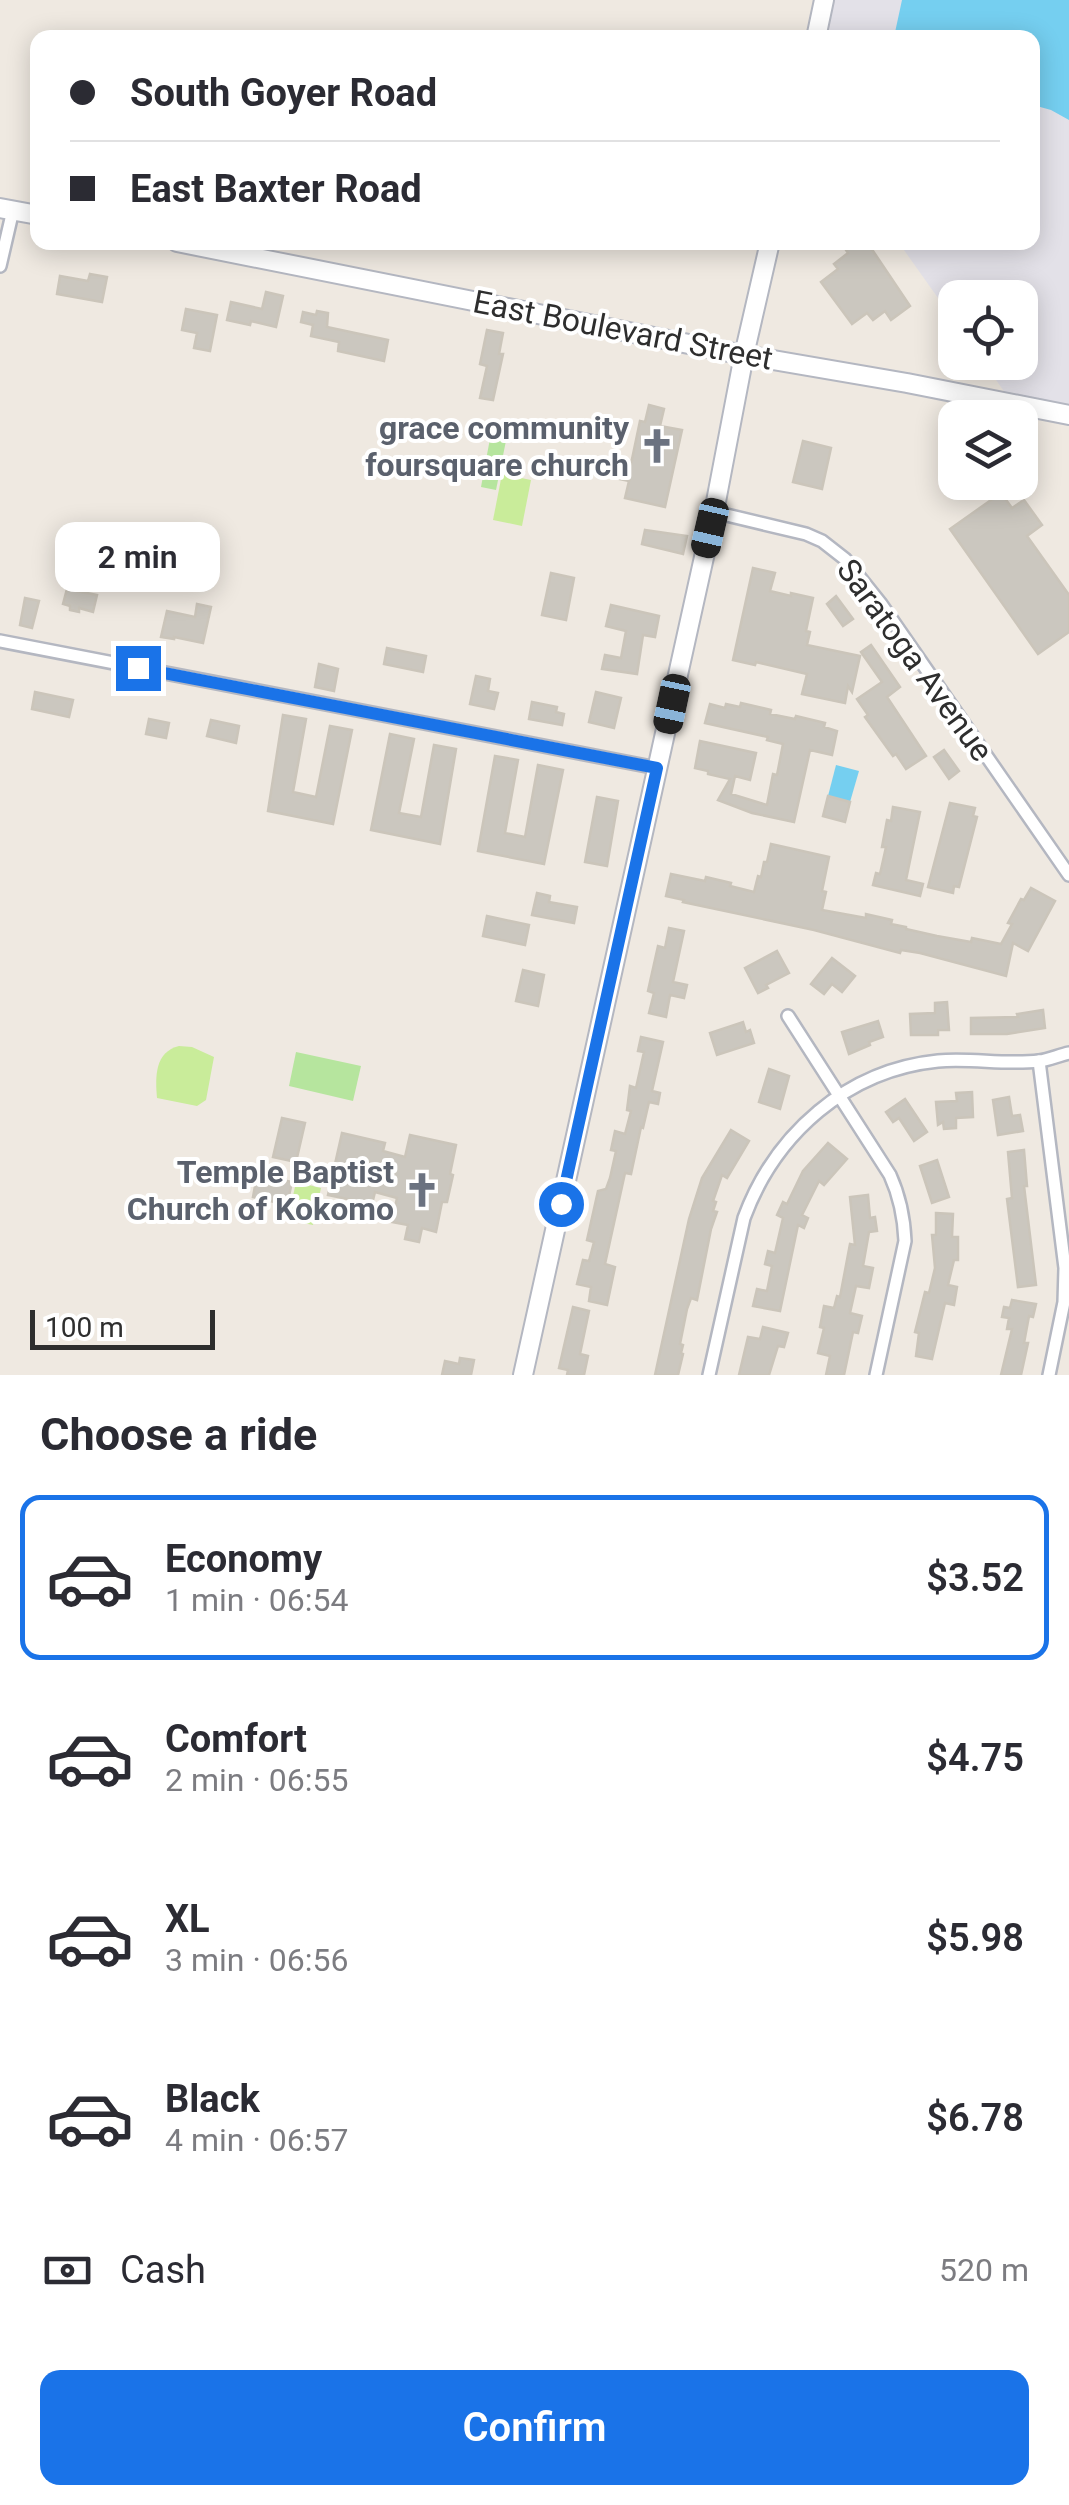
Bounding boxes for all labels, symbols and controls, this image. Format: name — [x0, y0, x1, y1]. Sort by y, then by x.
text: South Goyer Road — [130, 71, 437, 115]
text: East Baxter Road — [130, 167, 422, 211]
map controls — [938, 280, 1038, 500]
button: locate — [938, 280, 1038, 380]
street label: East Boulevard Street — [470, 282, 776, 378]
button: layers — [938, 400, 1038, 500]
place label: grace community foursquare church — [365, 409, 630, 484]
church icon: grace community foursquare church — [638, 427, 676, 465]
car — [689, 495, 731, 561]
callout: 2 min — [56, 523, 220, 593]
text: 2 min — [97, 538, 178, 576]
street label: Saratoga Avenue — [829, 552, 1001, 768]
route end — [116, 646, 161, 691]
car — [651, 672, 693, 736]
place label: Temple Baptist Church of Kokomo — [127, 1153, 394, 1228]
church icon: Temple Baptist Church of Kokomo — [403, 1171, 441, 1209]
route start — [539, 1182, 584, 1227]
scale bar — [30, 1305, 215, 1350]
text: 100 m — [45, 1311, 124, 1344]
text: Choose a ride — [40, 1408, 317, 1461]
icon: car — [45, 1533, 135, 1623]
text: Economy — [165, 1537, 322, 1581]
text: $3.52 — [926, 1556, 1024, 1600]
text: 1 min · 06:54 — [165, 1581, 348, 1619]
icon: car — [45, 1713, 135, 1803]
text: Comfort — [165, 1717, 307, 1761]
text: $4.75 — [926, 1736, 1024, 1780]
text: 2 min · 06:55 — [165, 1761, 348, 1799]
icon: car — [45, 1893, 135, 1983]
text: XL — [165, 1897, 210, 1941]
text: $5.98 — [926, 1916, 1024, 1960]
text: 3 min · 06:56 — [165, 1941, 348, 1979]
icon: car — [45, 2073, 135, 2163]
text: Black — [165, 2077, 260, 2121]
text: $6.78 — [926, 2096, 1024, 2140]
text: 4 min · 06:57 — [165, 2121, 348, 2159]
icon: cash — [40, 2243, 95, 2298]
text: Cash — [120, 2248, 206, 2292]
text: 520 m — [939, 2251, 1029, 2289]
button: Confirm — [40, 2370, 1029, 2485]

